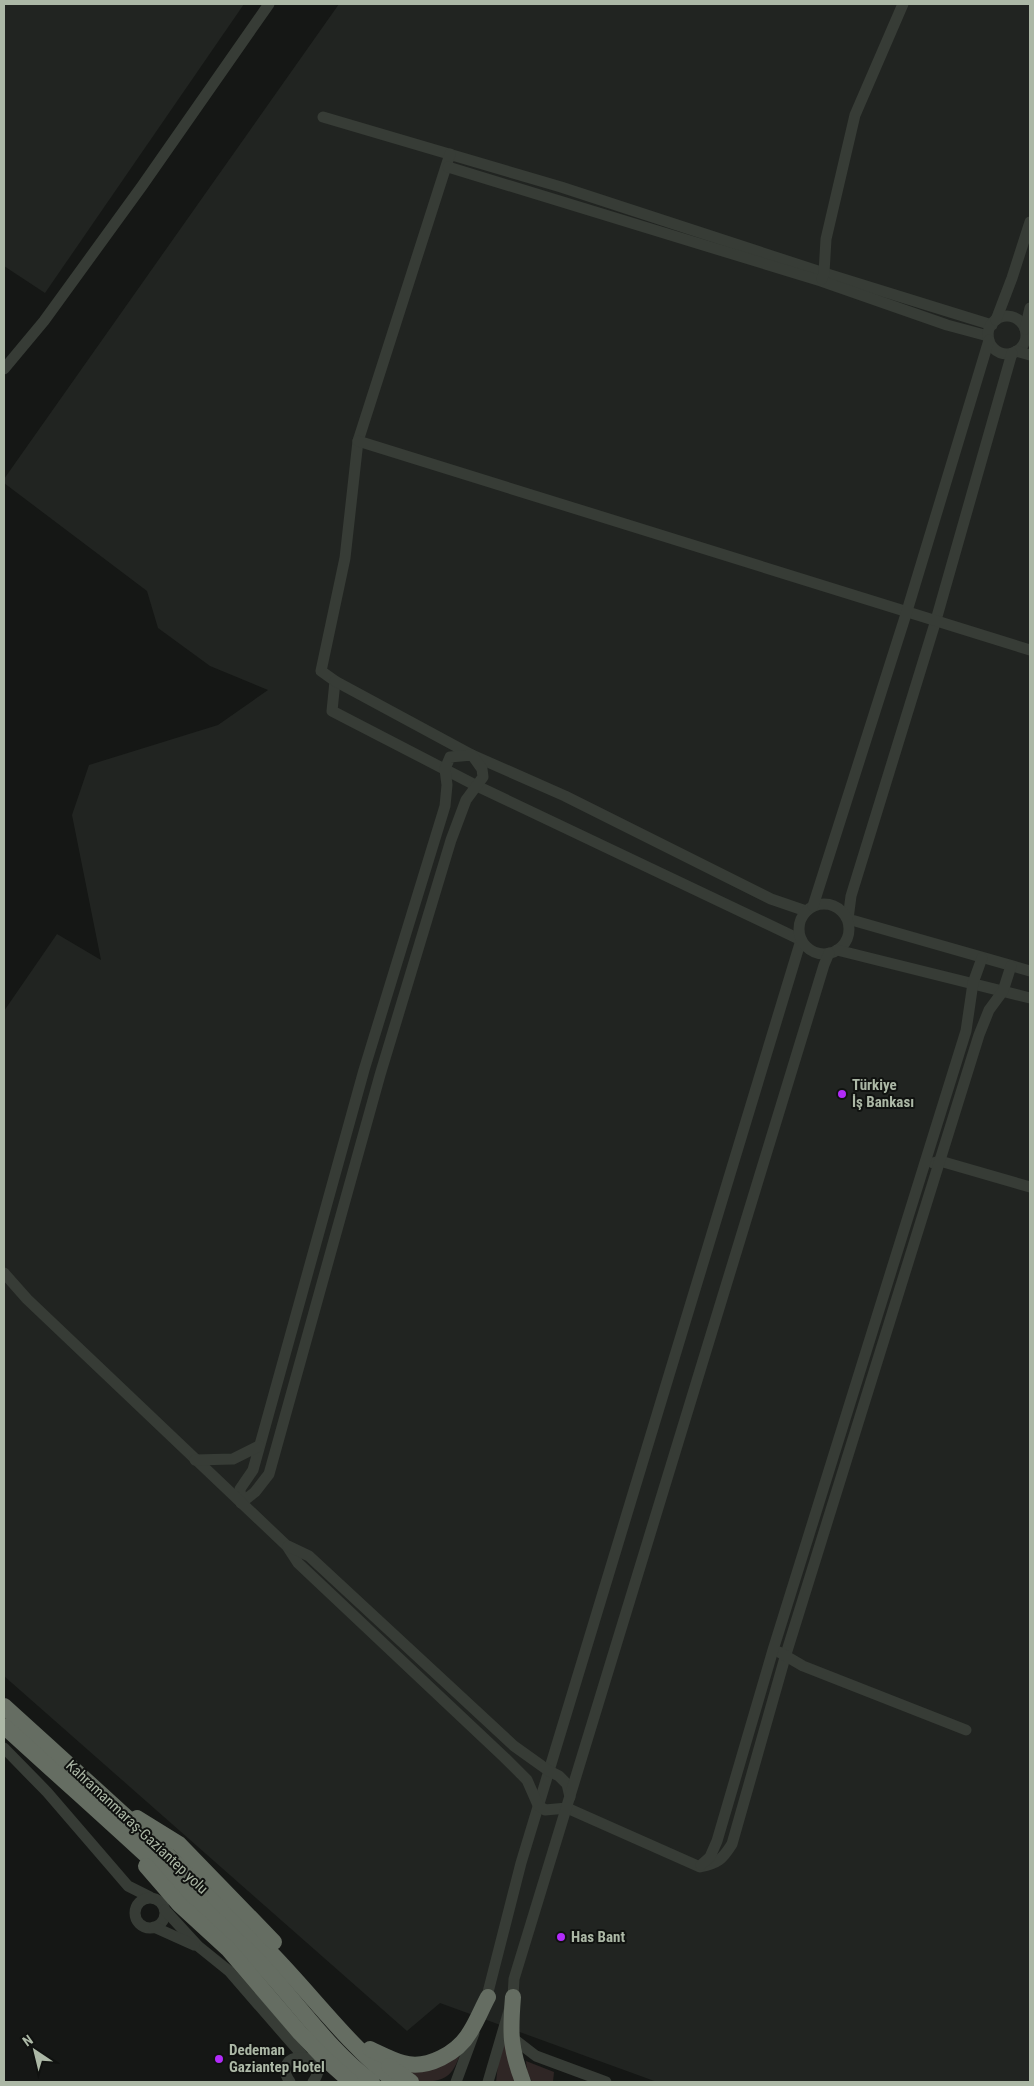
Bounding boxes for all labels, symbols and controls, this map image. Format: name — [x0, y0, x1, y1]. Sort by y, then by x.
place label: Türkiye İş Bankası — [852, 1076, 914, 1111]
marker: Türkiye İş Bankası — [836, 1088, 848, 1100]
street label: Kahramanmaraş-Gaziantep yolu — [62, 1756, 212, 1898]
place label: Has Bant — [571, 1928, 625, 1946]
marker: Has Bant — [555, 1931, 567, 1943]
north arrow — [10, 2026, 60, 2076]
text: N — [19, 2031, 36, 2049]
place label: Dedeman Gaziantep Hotel — [229, 2041, 325, 2076]
marker: Dedeman Gaziantep Hotel — [213, 2053, 225, 2065]

